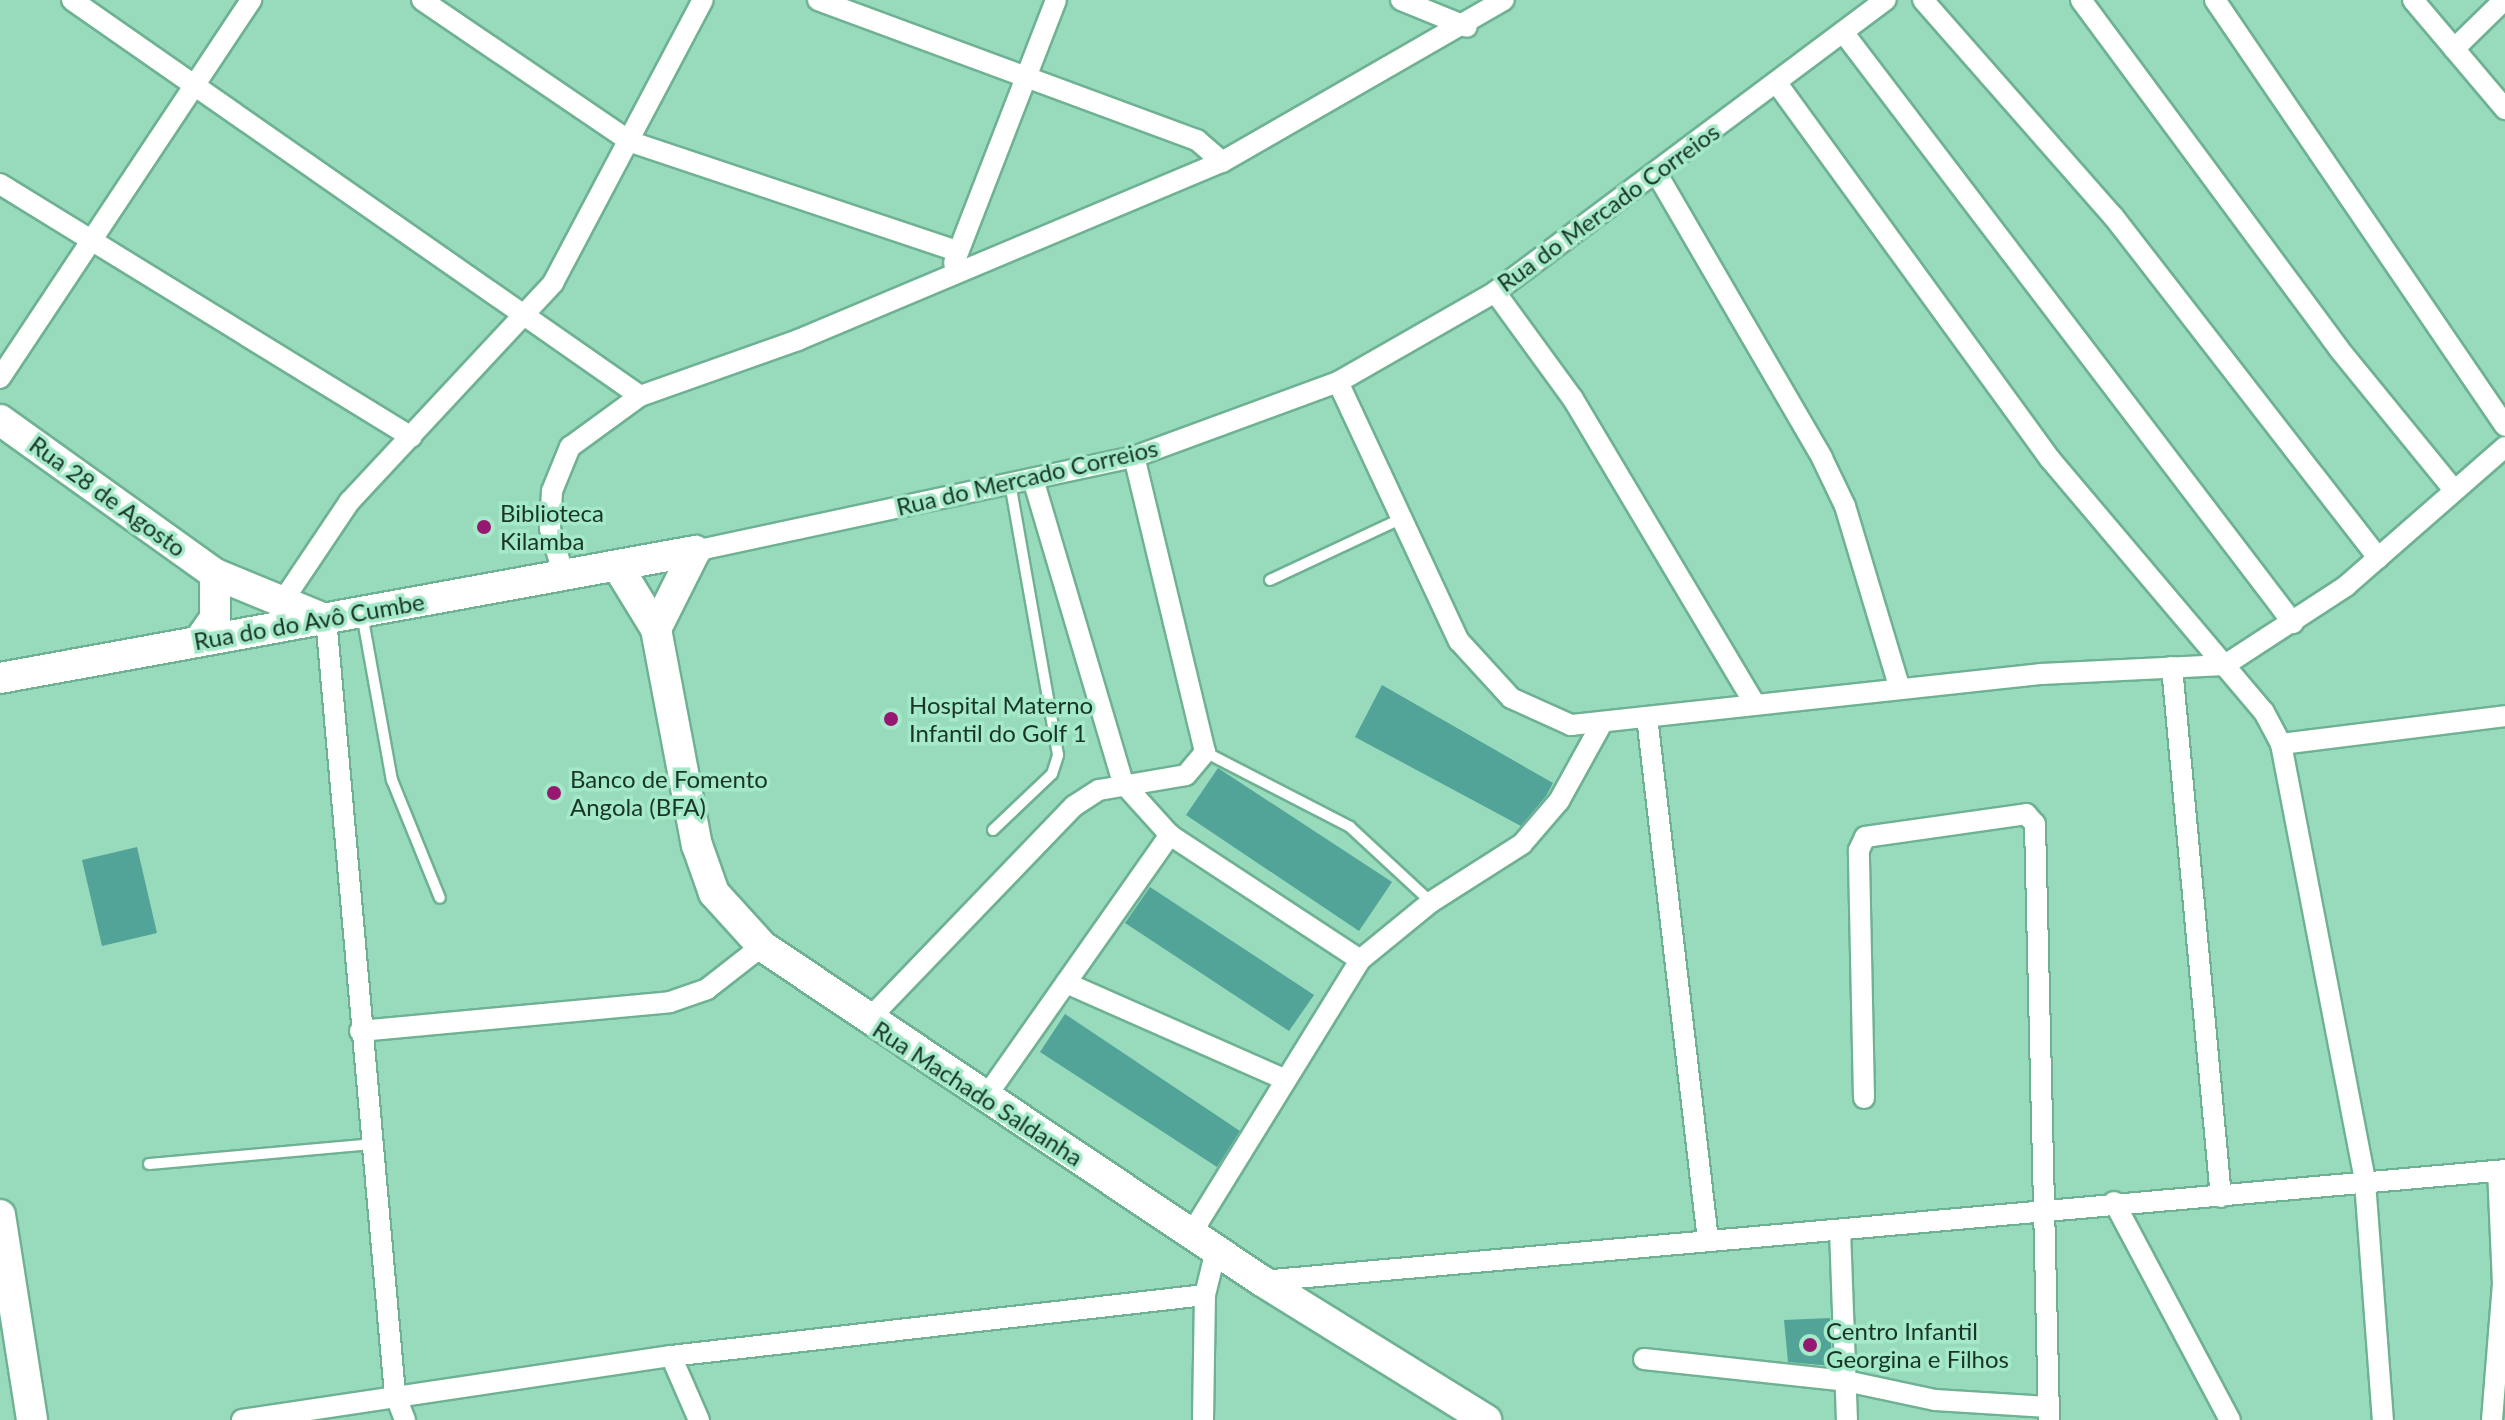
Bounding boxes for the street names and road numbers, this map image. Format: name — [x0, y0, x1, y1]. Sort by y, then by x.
street label: Rua do Mercado Correios — [1491, 117, 1725, 297]
street label: Rua 28 de Agosto — [24, 429, 192, 563]
street label: Rua do Mercado Correios — [893, 433, 1161, 521]
street label: Rua do do Avô Cumbe — [191, 586, 427, 656]
street label: Rua Machado Saldanha — [868, 1014, 1088, 1172]

